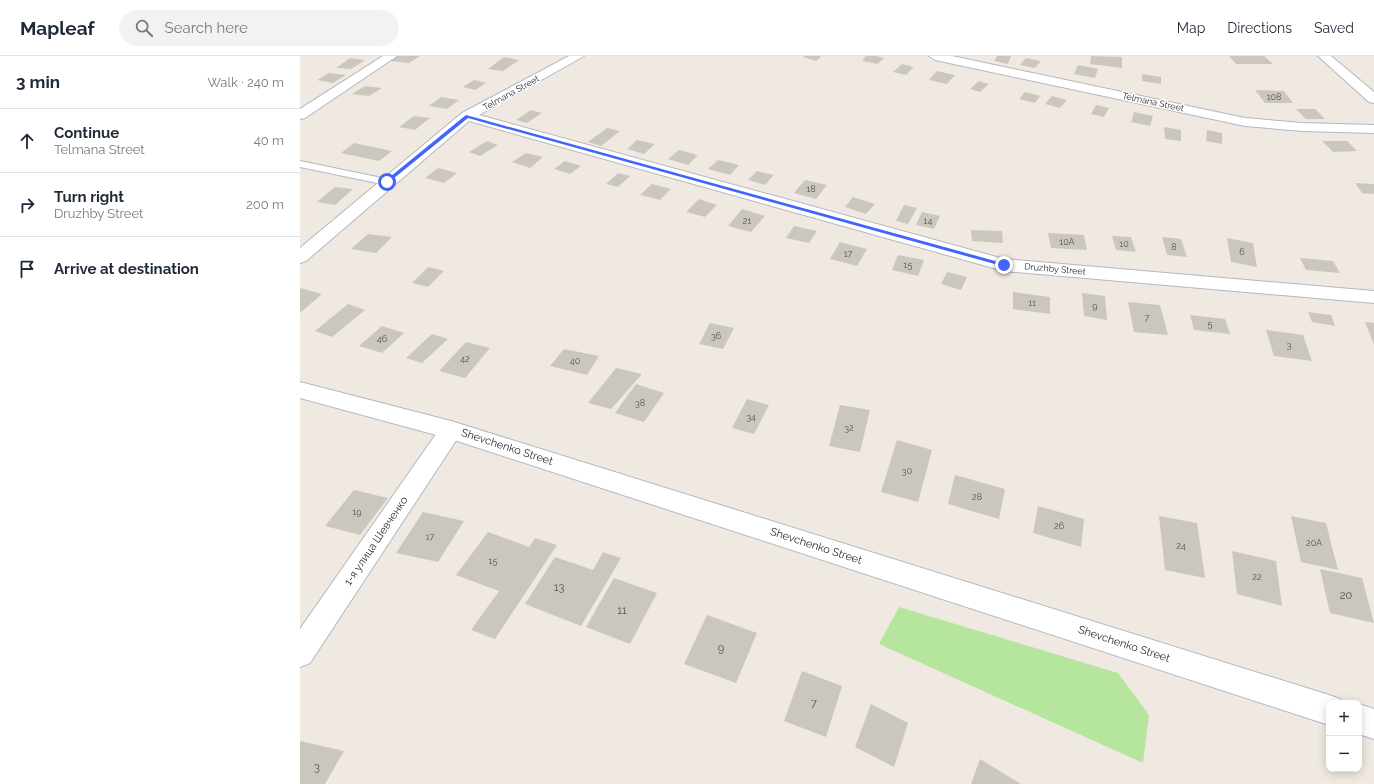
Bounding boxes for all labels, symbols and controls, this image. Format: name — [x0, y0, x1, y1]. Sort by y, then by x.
search box — [119, 10, 399, 46]
text: Mapleaf — [20, 17, 95, 39]
icon: search — [133, 17, 155, 39]
text: Search here — [165, 19, 248, 37]
text: Map — [1177, 20, 1205, 36]
text: Directions — [1227, 20, 1292, 36]
text: Saved — [1314, 20, 1354, 36]
text: 3 min — [16, 72, 60, 92]
street label: Telmana Street — [481, 73, 541, 113]
text: Walk · 240 m — [207, 75, 284, 90]
street label: Telmana Street — [1121, 91, 1185, 113]
house number: 108 — [1267, 92, 1281, 102]
text: Continue — [54, 124, 119, 142]
icon: ahead — [16, 130, 38, 152]
text: 40 m — [254, 133, 284, 148]
text: Telmana Street — [54, 142, 145, 157]
route start — [378, 173, 396, 191]
house number: 18 — [806, 184, 816, 194]
text: Turn right — [54, 188, 124, 206]
icon: right — [16, 194, 38, 216]
text: 200 m — [246, 197, 284, 212]
text: Druzhby Street — [54, 206, 143, 221]
house number: 21 — [743, 216, 751, 226]
house number: 14 — [924, 216, 932, 226]
house number: 10А — [1059, 237, 1075, 247]
house number: 10 — [1119, 239, 1129, 249]
house number: 8 — [1171, 242, 1177, 252]
house number: 6 — [1239, 247, 1245, 257]
house number: 17 — [844, 249, 852, 259]
route end — [995, 256, 1013, 274]
icon: arrive — [16, 258, 38, 280]
text: Arrive at destination — [54, 260, 199, 278]
house number: 15 — [904, 260, 912, 270]
street label: Druzhby Street — [1024, 261, 1086, 277]
house number: 11 — [1028, 298, 1036, 308]
house number: 9 — [1092, 301, 1098, 311]
house number: 7 — [1145, 313, 1150, 323]
house number: 5 — [1208, 319, 1213, 329]
house number: 36 — [711, 331, 722, 341]
house number: 46 — [377, 334, 388, 344]
house number: 3 — [1287, 340, 1292, 350]
house number: 42 — [460, 354, 470, 364]
house number: 40 — [570, 356, 581, 366]
house number: 38 — [635, 398, 645, 408]
house number: 34 — [746, 412, 756, 422]
house number: 32 — [844, 423, 854, 433]
street label: Shevchenko Street — [459, 426, 555, 468]
house number: 30 — [902, 466, 913, 476]
house number: 28 — [972, 492, 982, 502]
street label: 1-я улица Шевченко — [341, 494, 411, 588]
house number: 19 — [352, 507, 362, 517]
house number: 26 — [1054, 521, 1065, 531]
street label: Shevchenko Street — [768, 525, 864, 567]
house number: 17 — [426, 532, 434, 542]
house number: 20А — [1306, 538, 1322, 548]
house number: 24 — [1176, 541, 1186, 551]
house number: 15 — [489, 556, 497, 566]
house number: 22 — [1252, 572, 1262, 582]
house number: 13 — [554, 581, 564, 594]
house number: 20 — [1340, 589, 1352, 602]
house number: 11 — [617, 604, 627, 617]
street label: Shevchenko Street — [1076, 623, 1172, 665]
house number: 9 — [718, 642, 724, 655]
house number: 7 — [811, 697, 817, 710]
map controls — [1326, 700, 1362, 772]
button: + — [1326, 700, 1362, 736]
button: − — [1326, 736, 1362, 772]
house number: 3 — [314, 761, 320, 774]

